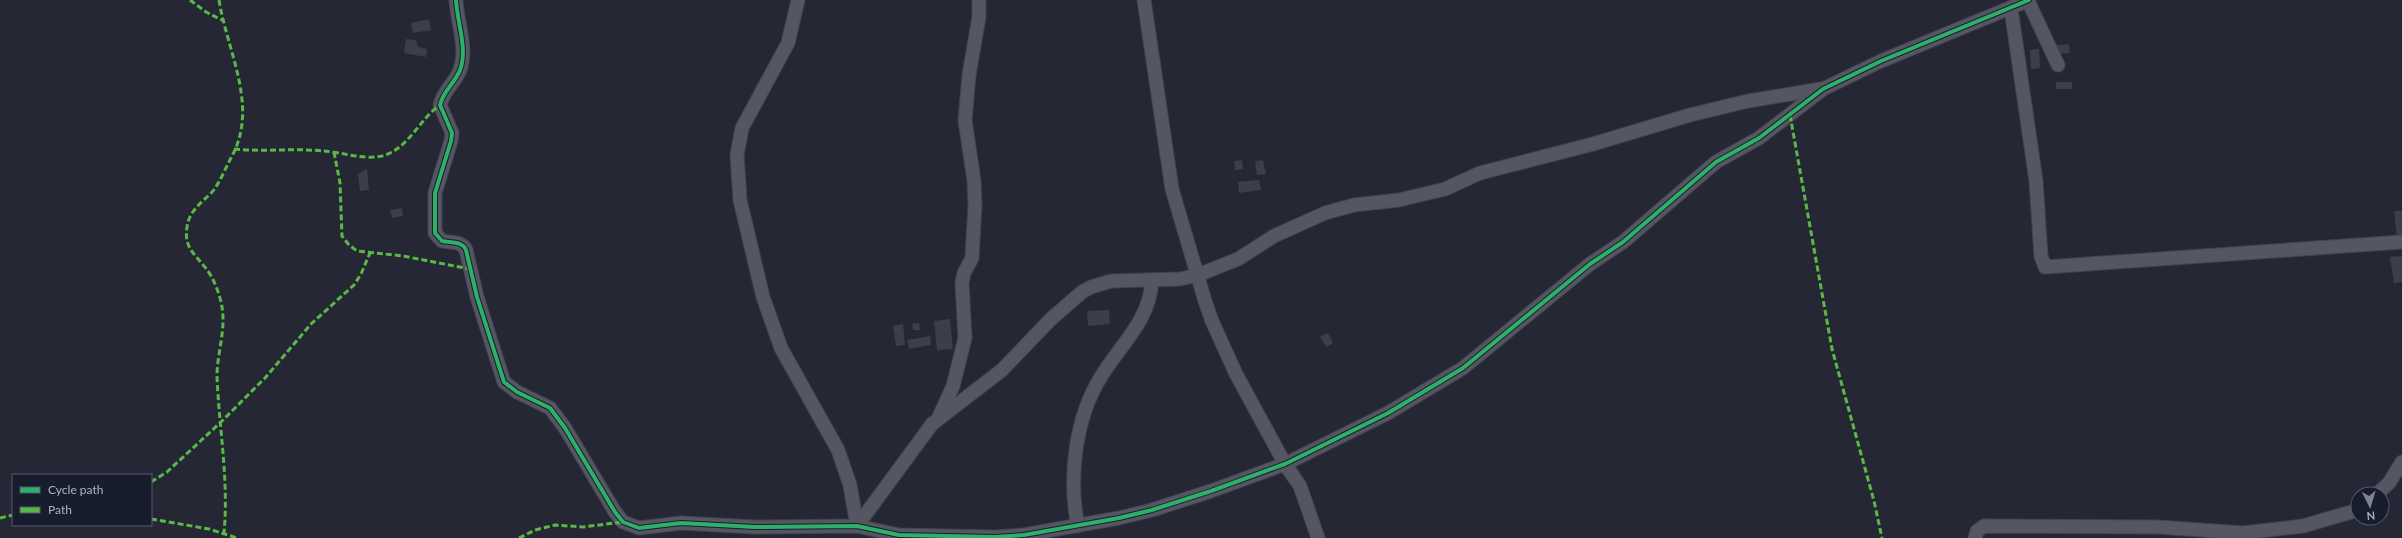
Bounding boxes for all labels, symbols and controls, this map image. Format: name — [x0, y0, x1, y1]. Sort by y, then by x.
legend — [12, 474, 152, 526]
text: Cycle path — [48, 482, 103, 497]
north arrow — [2350, 486, 2390, 526]
text: Path — [48, 502, 72, 517]
text: N — [2366, 510, 2376, 523]

